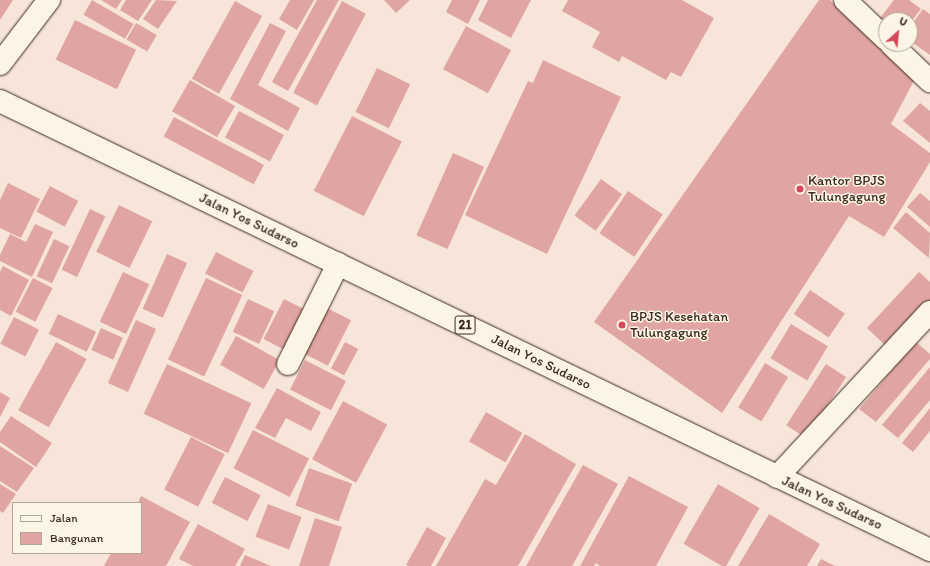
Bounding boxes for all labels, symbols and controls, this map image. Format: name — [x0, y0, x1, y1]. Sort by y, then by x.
north arrow — [878, 12, 918, 52]
text: U — [897, 14, 909, 29]
place label: Kantor BPJS Tulungagung — [808, 173, 886, 206]
marker: Kantor BPJS Tulungagung — [795, 184, 805, 194]
street label: Jalan Yos Sudarso — [197, 190, 301, 252]
place label: BPJS Kesehatan Tulungagung — [630, 309, 728, 342]
road number: 21 — [454, 314, 476, 336]
marker: BPJS Kesehatan Tulungagung — [617, 320, 627, 330]
street label: Jalan Yos Sudarso — [489, 331, 593, 393]
street label: Jalan Yos Sudarso — [780, 473, 884, 533]
legend — [12, 502, 142, 554]
text: Jalan — [50, 511, 78, 525]
text: Bangunan — [50, 531, 103, 545]

